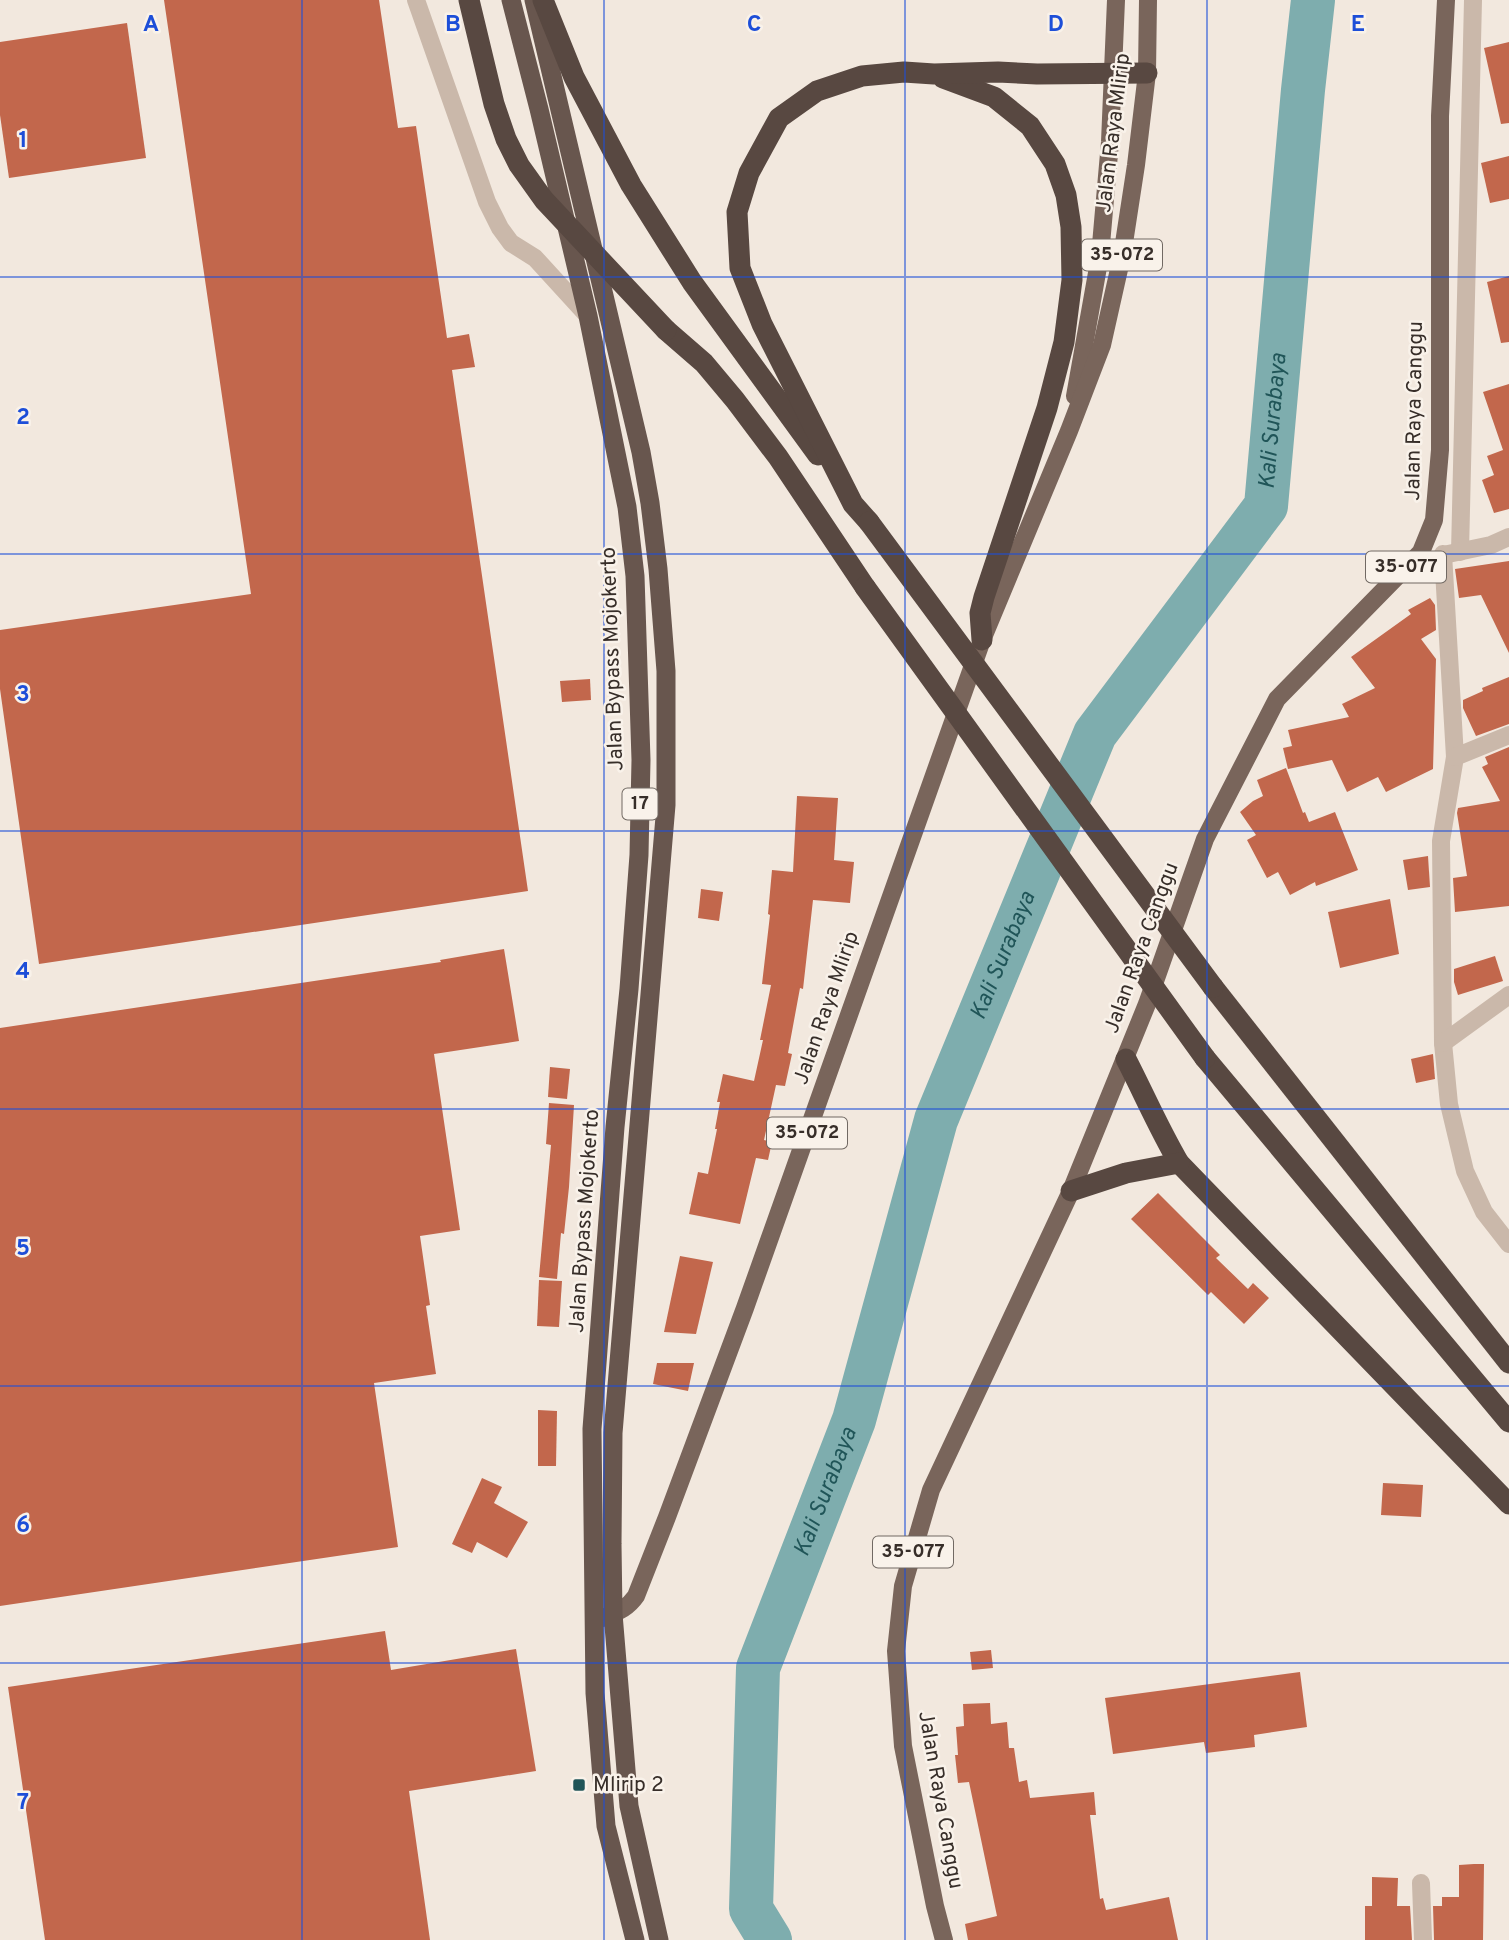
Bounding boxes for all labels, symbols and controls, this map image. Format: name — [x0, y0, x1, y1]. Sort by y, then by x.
text: A — [143, 11, 159, 40]
text: B — [445, 11, 461, 40]
text: C — [747, 11, 761, 40]
text: D — [1048, 11, 1064, 40]
text: E — [1351, 11, 1365, 40]
street label: Jalan Raya Mlirip — [1091, 52, 1137, 214]
text: 1 — [18, 127, 28, 156]
road number: 35-072 — [1082, 240, 1162, 270]
street label: Jalan Raya Canggu — [1400, 321, 1430, 501]
water label: Kali Surabaya — [1253, 352, 1294, 490]
text: 2 — [16, 404, 30, 433]
street label: Jalan Bypass Mojokerto — [596, 547, 630, 771]
road number: 35-077 — [1366, 552, 1446, 582]
text: 3 — [16, 681, 30, 710]
road number: 17 — [622, 789, 658, 820]
street label: Jalan Raya Canggu — [1099, 859, 1185, 1037]
water label: Kali Surabaya — [964, 887, 1043, 1024]
street label: Jalan Raya Mlirip — [788, 928, 866, 1088]
text: 4 — [16, 958, 30, 987]
street label: Jalan Bypass Mojokerto — [564, 1108, 606, 1334]
road number: 35-072 — [767, 1118, 847, 1148]
text: 5 — [16, 1235, 30, 1264]
water label: Kali Surabaya — [788, 1423, 864, 1561]
text: 6 — [16, 1512, 30, 1541]
road number: 35-077 — [873, 1536, 953, 1568]
street label: Jalan Raya Canggu — [911, 1709, 969, 1891]
place label: Mlirip 2 — [593, 1772, 664, 1799]
marker: Mlirip 2 — [571, 1777, 587, 1793]
text: 7 — [17, 1789, 29, 1818]

